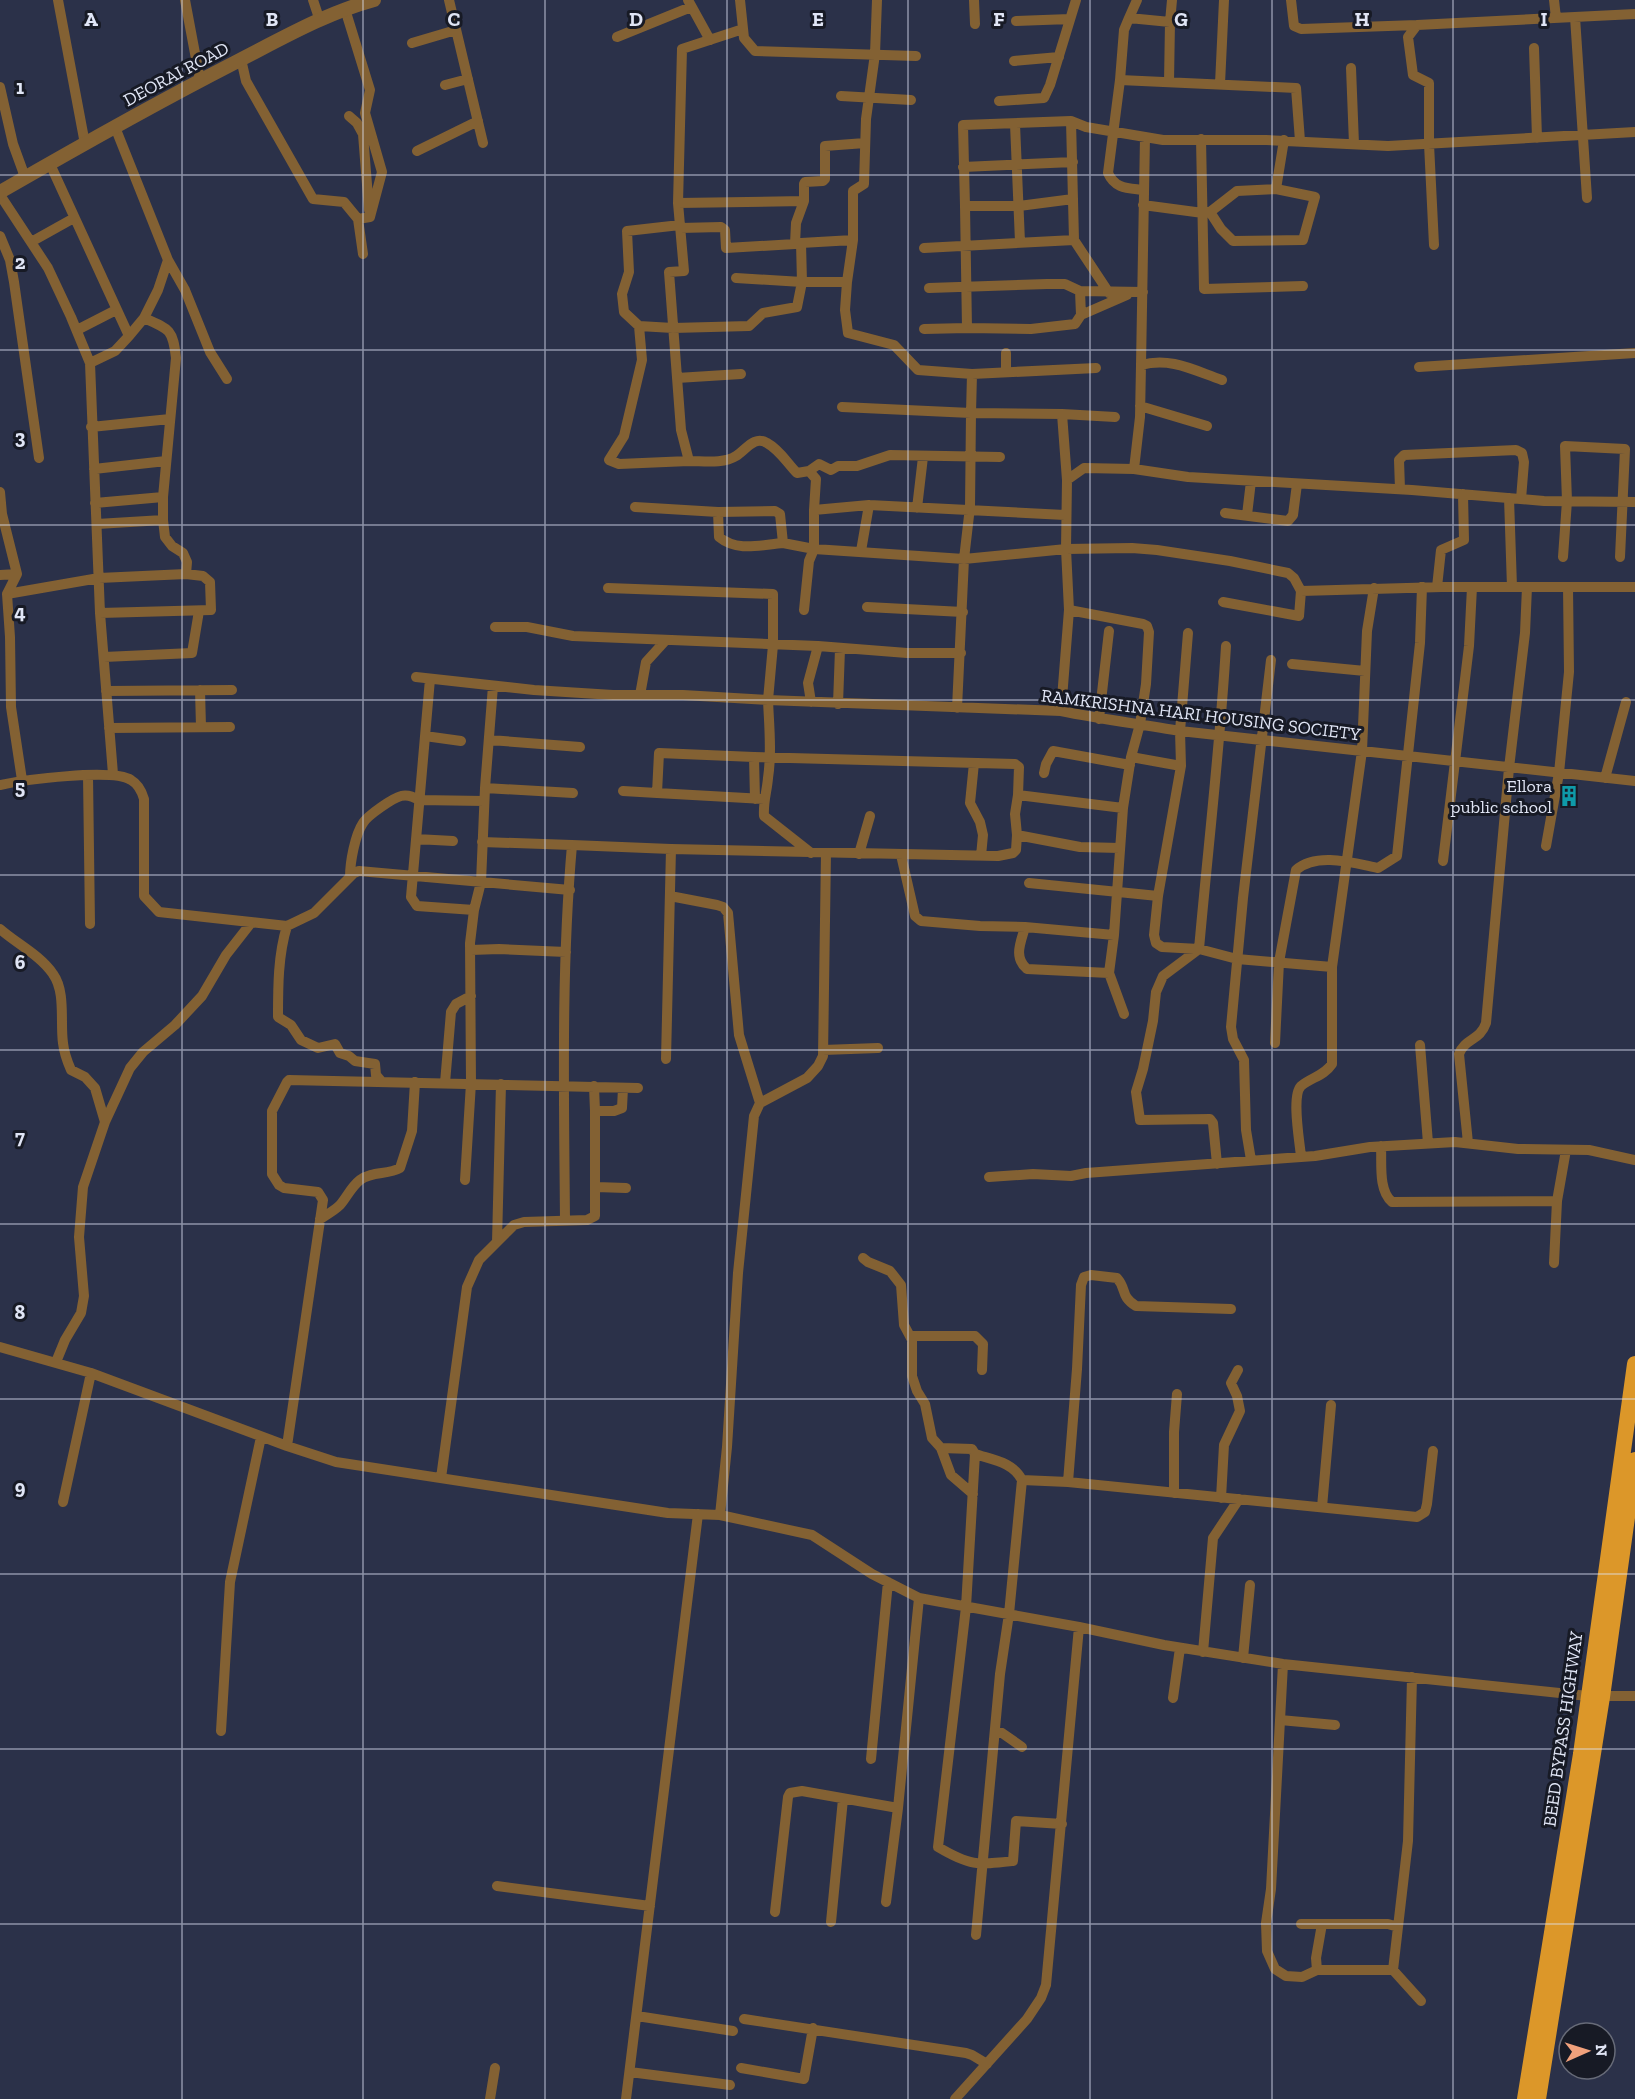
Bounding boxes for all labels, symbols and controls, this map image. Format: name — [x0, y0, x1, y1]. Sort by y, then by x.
text: A — [84, 7, 98, 31]
text: B — [266, 7, 278, 31]
text: C — [448, 7, 461, 31]
text: D — [629, 7, 643, 31]
text: E — [812, 7, 824, 31]
text: F — [993, 7, 1005, 31]
text: G — [1174, 7, 1188, 31]
text: H — [1354, 7, 1370, 31]
text: I — [1540, 7, 1548, 31]
street label: DEORAI ROAD — [119, 37, 233, 111]
text: 1 — [16, 75, 24, 99]
text: 2 — [15, 250, 26, 274]
text: 3 — [15, 425, 26, 449]
text: 4 — [14, 600, 26, 624]
street label: RAMKRISHNA HARI HOUSING SOCIETY — [1040, 684, 1362, 746]
text: 5 — [15, 775, 25, 799]
place label: Ellora public school — [1451, 775, 1552, 818]
building icon: Ellora public school — [1557, 784, 1581, 808]
text: 6 — [15, 950, 26, 974]
text: 7 — [15, 1125, 25, 1149]
text: 8 — [15, 1300, 26, 1324]
text: 9 — [15, 1475, 26, 1499]
street label: BEED BYPASS HIGHWAY — [1538, 1630, 1588, 1828]
north arrow — [1557, 2021, 1617, 2081]
text: N — [1592, 2044, 1611, 2057]

